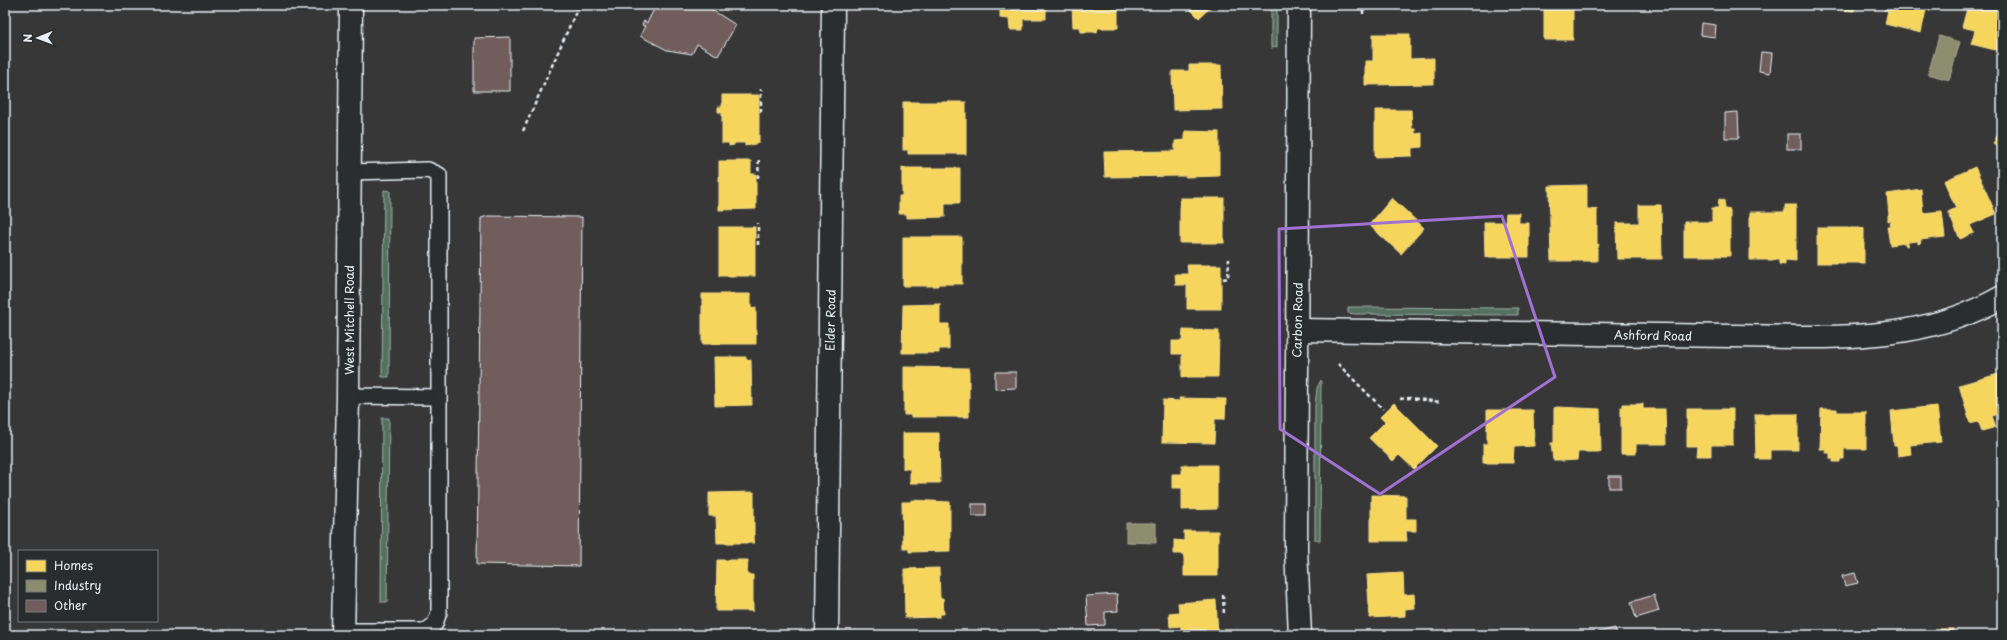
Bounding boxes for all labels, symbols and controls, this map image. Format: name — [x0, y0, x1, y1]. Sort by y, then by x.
north arrow — [18, 18, 58, 58]
text: N — [19, 33, 36, 43]
street label: West Mitchell Road — [340, 265, 358, 375]
street label: Carbon Road — [1287, 282, 1307, 358]
street label: Elder Road — [820, 289, 840, 351]
street label: Ashford Road — [1614, 325, 1692, 345]
legend — [18, 550, 158, 622]
text: Homes — [54, 556, 93, 574]
text: Industry — [54, 576, 102, 594]
text: Other — [54, 596, 87, 614]

